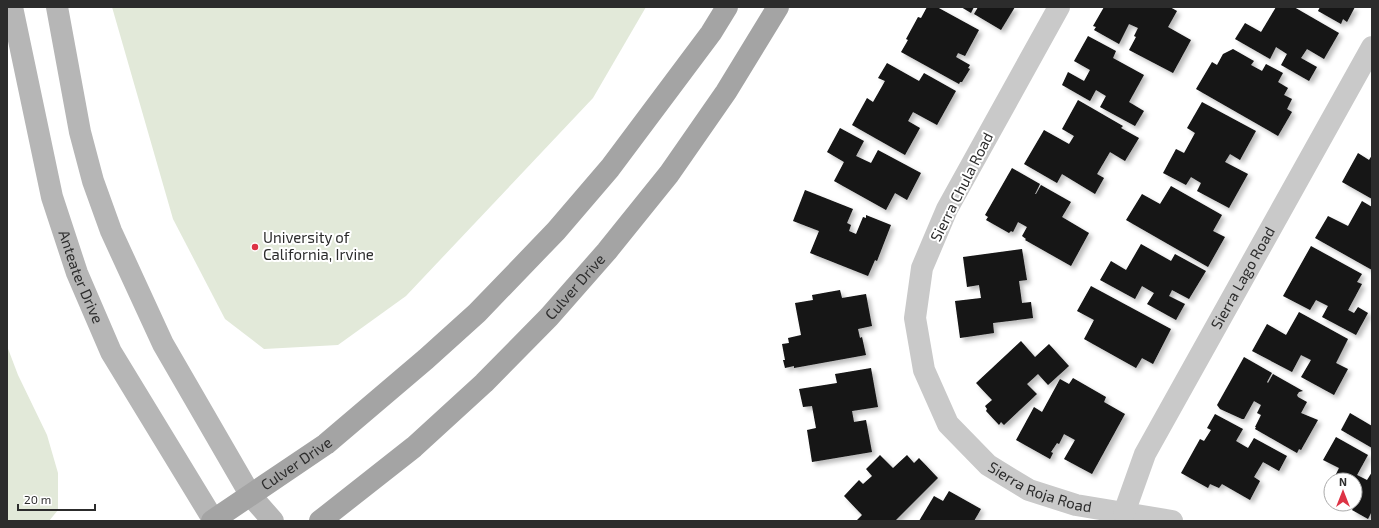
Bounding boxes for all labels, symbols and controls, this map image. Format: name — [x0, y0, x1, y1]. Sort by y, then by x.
street label: Sierra Chula Road — [926, 129, 996, 244]
street label: Sierra Lago Road — [1206, 223, 1278, 332]
street label: Anteater Drive — [56, 228, 108, 326]
place label: University of California, Irvine — [263, 228, 374, 263]
marker: University of California, Irvine — [250, 242, 260, 252]
street label: Culver Drive — [541, 250, 608, 323]
street label: Culver Drive — [257, 433, 335, 493]
street label: Sierra Roja Road — [985, 457, 1093, 515]
north arrow — [1323, 472, 1363, 512]
text: N — [1339, 475, 1347, 488]
scale bar — [18, 486, 95, 512]
text: 20 m — [24, 492, 51, 506]

